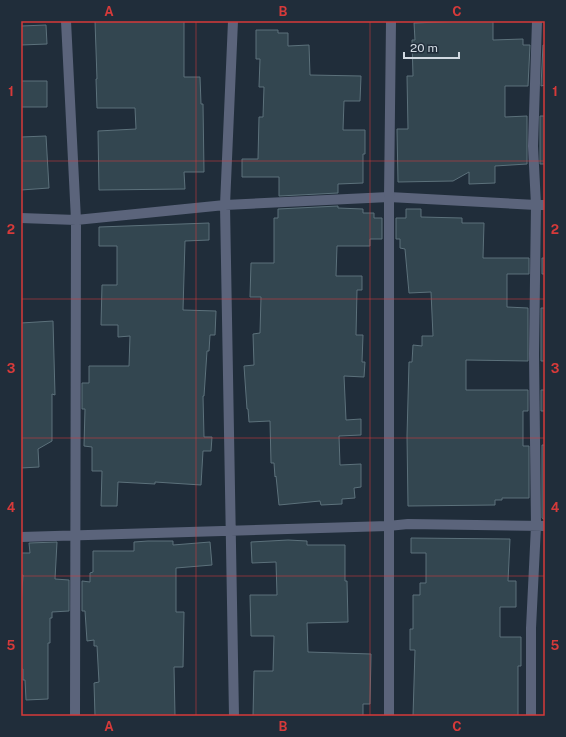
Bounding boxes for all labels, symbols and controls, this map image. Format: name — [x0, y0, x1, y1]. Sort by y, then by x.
text: A — [104, 4, 114, 19]
text: B — [279, 4, 288, 19]
text: C — [452, 4, 462, 19]
scale bar — [404, 34, 459, 60]
text: 20 m — [410, 41, 438, 55]
text: 1 — [8, 84, 14, 99]
text: 1 — [552, 84, 558, 99]
text: 2 — [7, 222, 15, 237]
text: 2 — [551, 222, 559, 237]
text: 3 — [7, 361, 16, 376]
text: 3 — [551, 361, 560, 376]
text: 4 — [7, 500, 16, 515]
text: 4 — [551, 500, 560, 515]
text: 5 — [7, 638, 16, 653]
text: 5 — [551, 638, 560, 653]
text: A — [104, 719, 114, 734]
text: B — [279, 719, 288, 734]
text: C — [452, 719, 462, 734]

